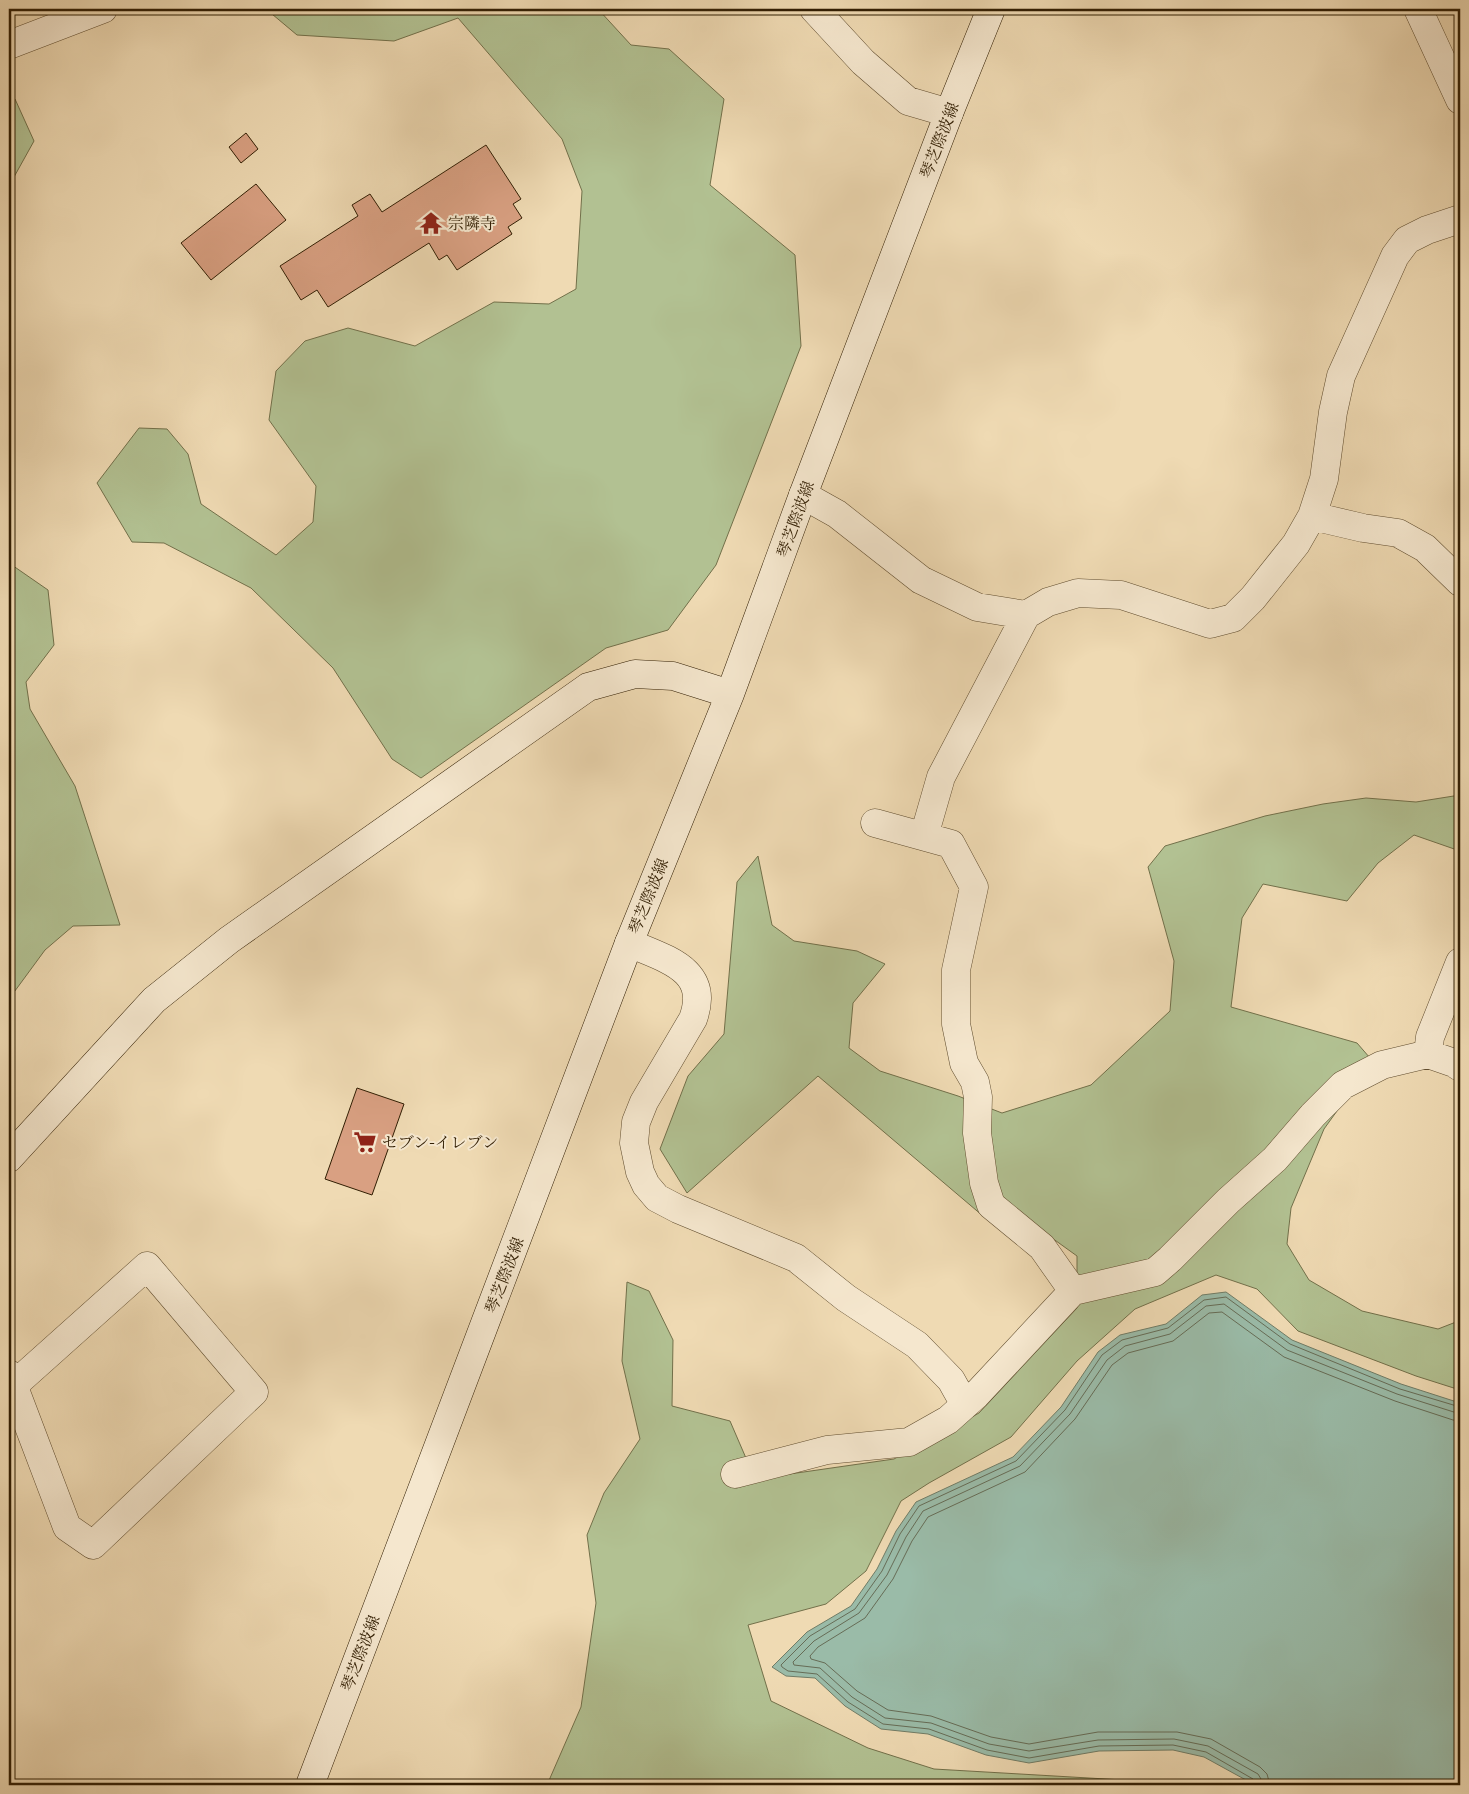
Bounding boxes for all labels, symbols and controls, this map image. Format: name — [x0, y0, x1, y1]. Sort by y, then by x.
street label: 琴芝際波線 — [913, 98, 965, 182]
temple icon: 宗隣寺 — [418, 210, 444, 236]
place label: 宗隣寺 — [448, 211, 496, 235]
street label: 琴芝際波線 — [770, 477, 820, 561]
street label: 琴芝際波線 — [622, 854, 674, 938]
supermarket icon: セブン-イレブン — [352, 1129, 378, 1155]
place label: セブン-イレブン — [382, 1130, 498, 1154]
street label: 琴芝際波線 — [478, 1233, 530, 1317]
street label: 琴芝際波線 — [334, 1611, 386, 1695]

